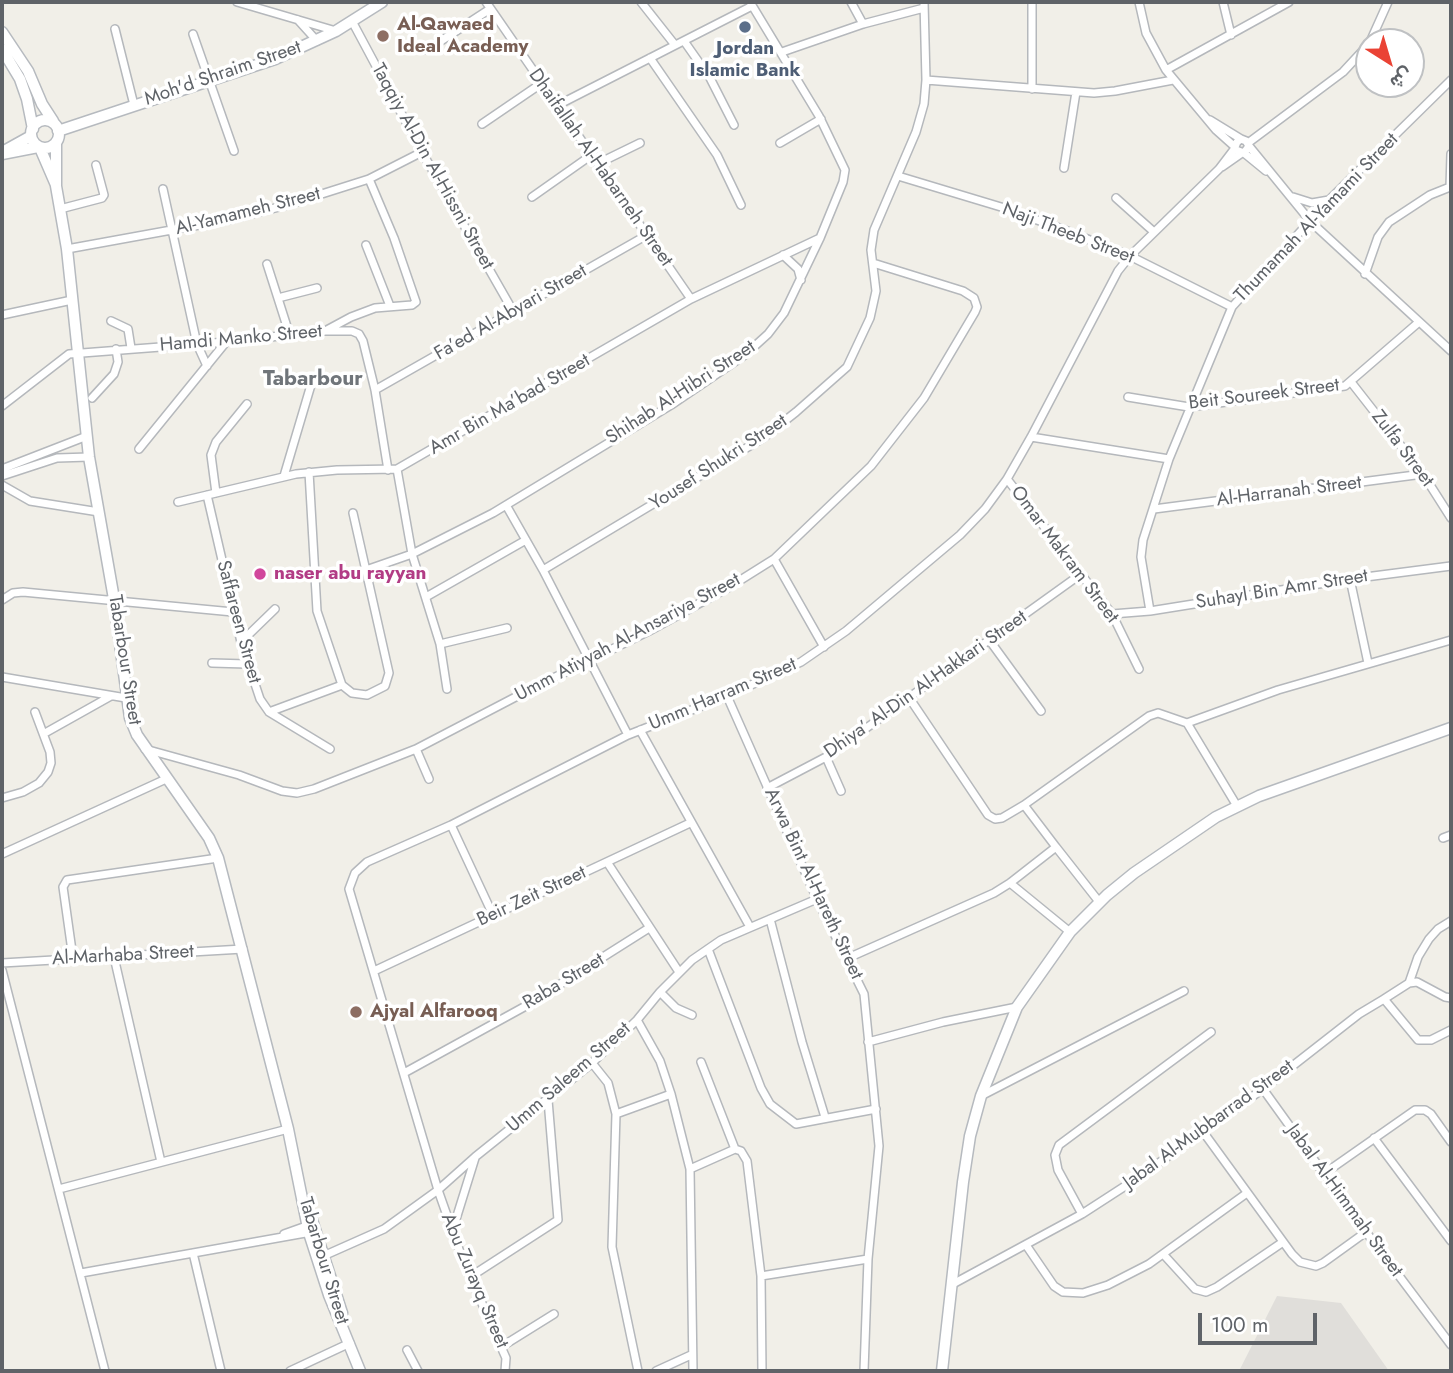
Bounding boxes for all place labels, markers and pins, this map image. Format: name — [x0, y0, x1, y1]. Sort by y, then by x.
place label: Al-Qawaed Ideal Academy — [397, 14, 528, 58]
marker: Jordan Islamic Bank — [737, 19, 753, 35]
marker: Al-Qawaed Ideal Academy — [375, 28, 391, 44]
place label: Jordan Islamic Bank — [690, 38, 800, 82]
place label: naser abu rayyan — [274, 563, 426, 585]
marker: naser abu rayyan — [252, 566, 268, 582]
place label: Ajyal Alfarooq — [370, 1001, 498, 1023]
marker: Ajyal Alfarooq — [348, 1004, 364, 1020]

